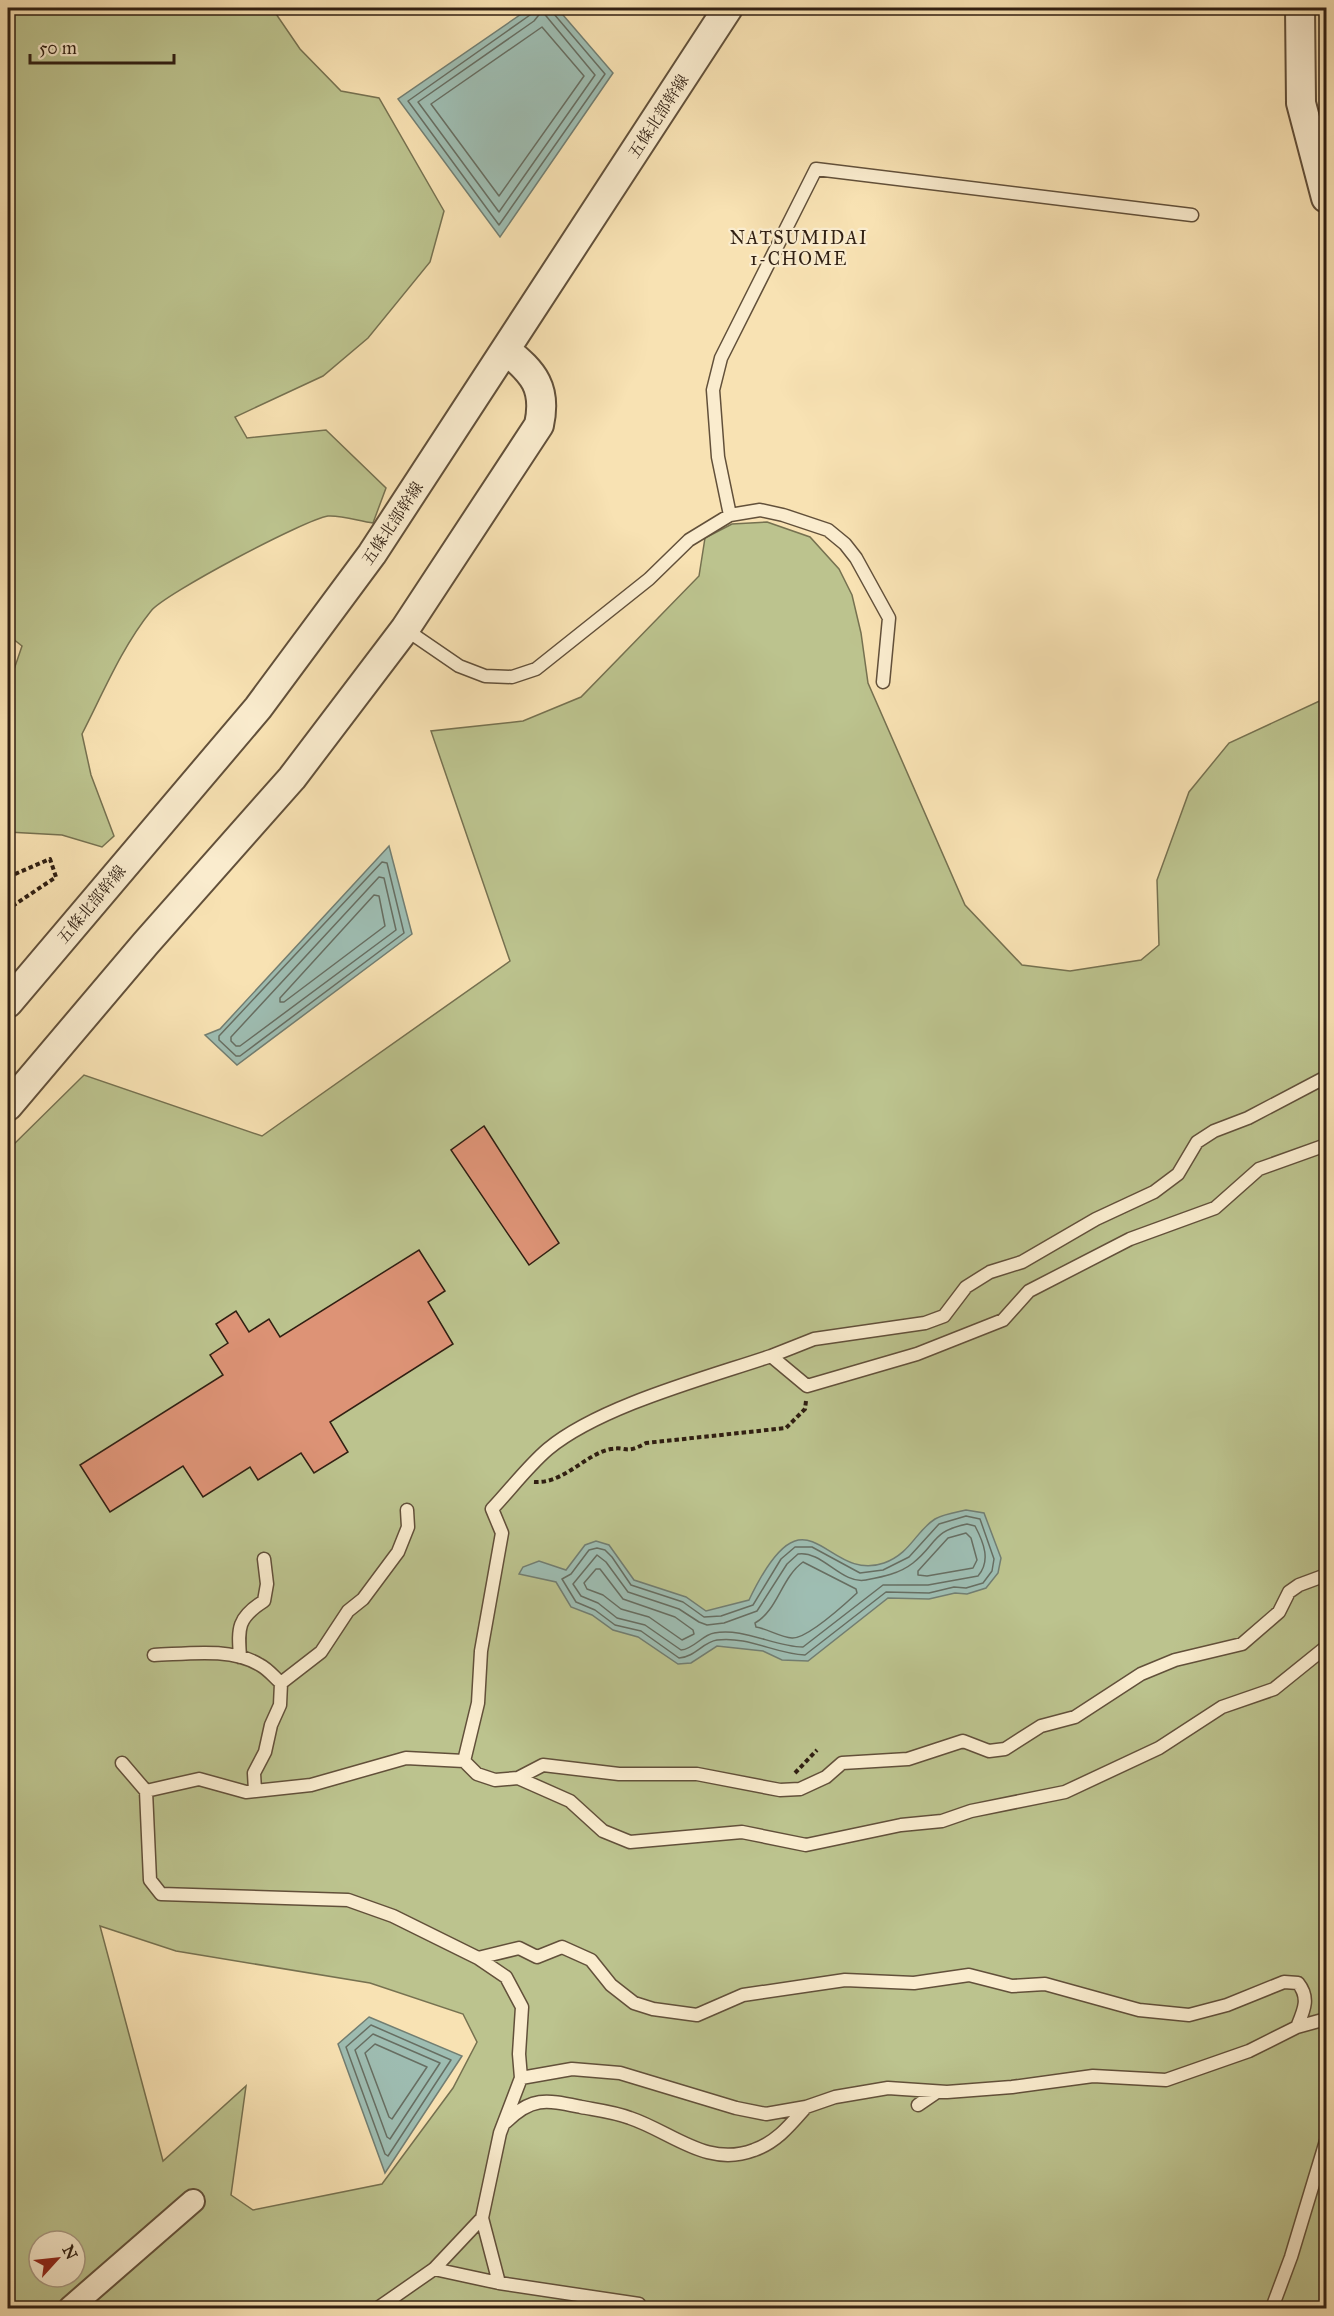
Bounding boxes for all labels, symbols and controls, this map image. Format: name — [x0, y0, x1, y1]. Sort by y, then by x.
scale bar — [30, 27, 174, 65]
text: 50 m — [39, 37, 77, 59]
street label: 五條北部幹線 — [624, 71, 693, 162]
district label: NATSUMIDAI 1-CHOME — [730, 227, 868, 270]
street label: 五條北部幹線 — [358, 478, 427, 568]
street label: 五條北部幹線 — [53, 861, 130, 947]
north arrow — [27, 2229, 87, 2289]
text: N — [58, 2242, 82, 2263]

